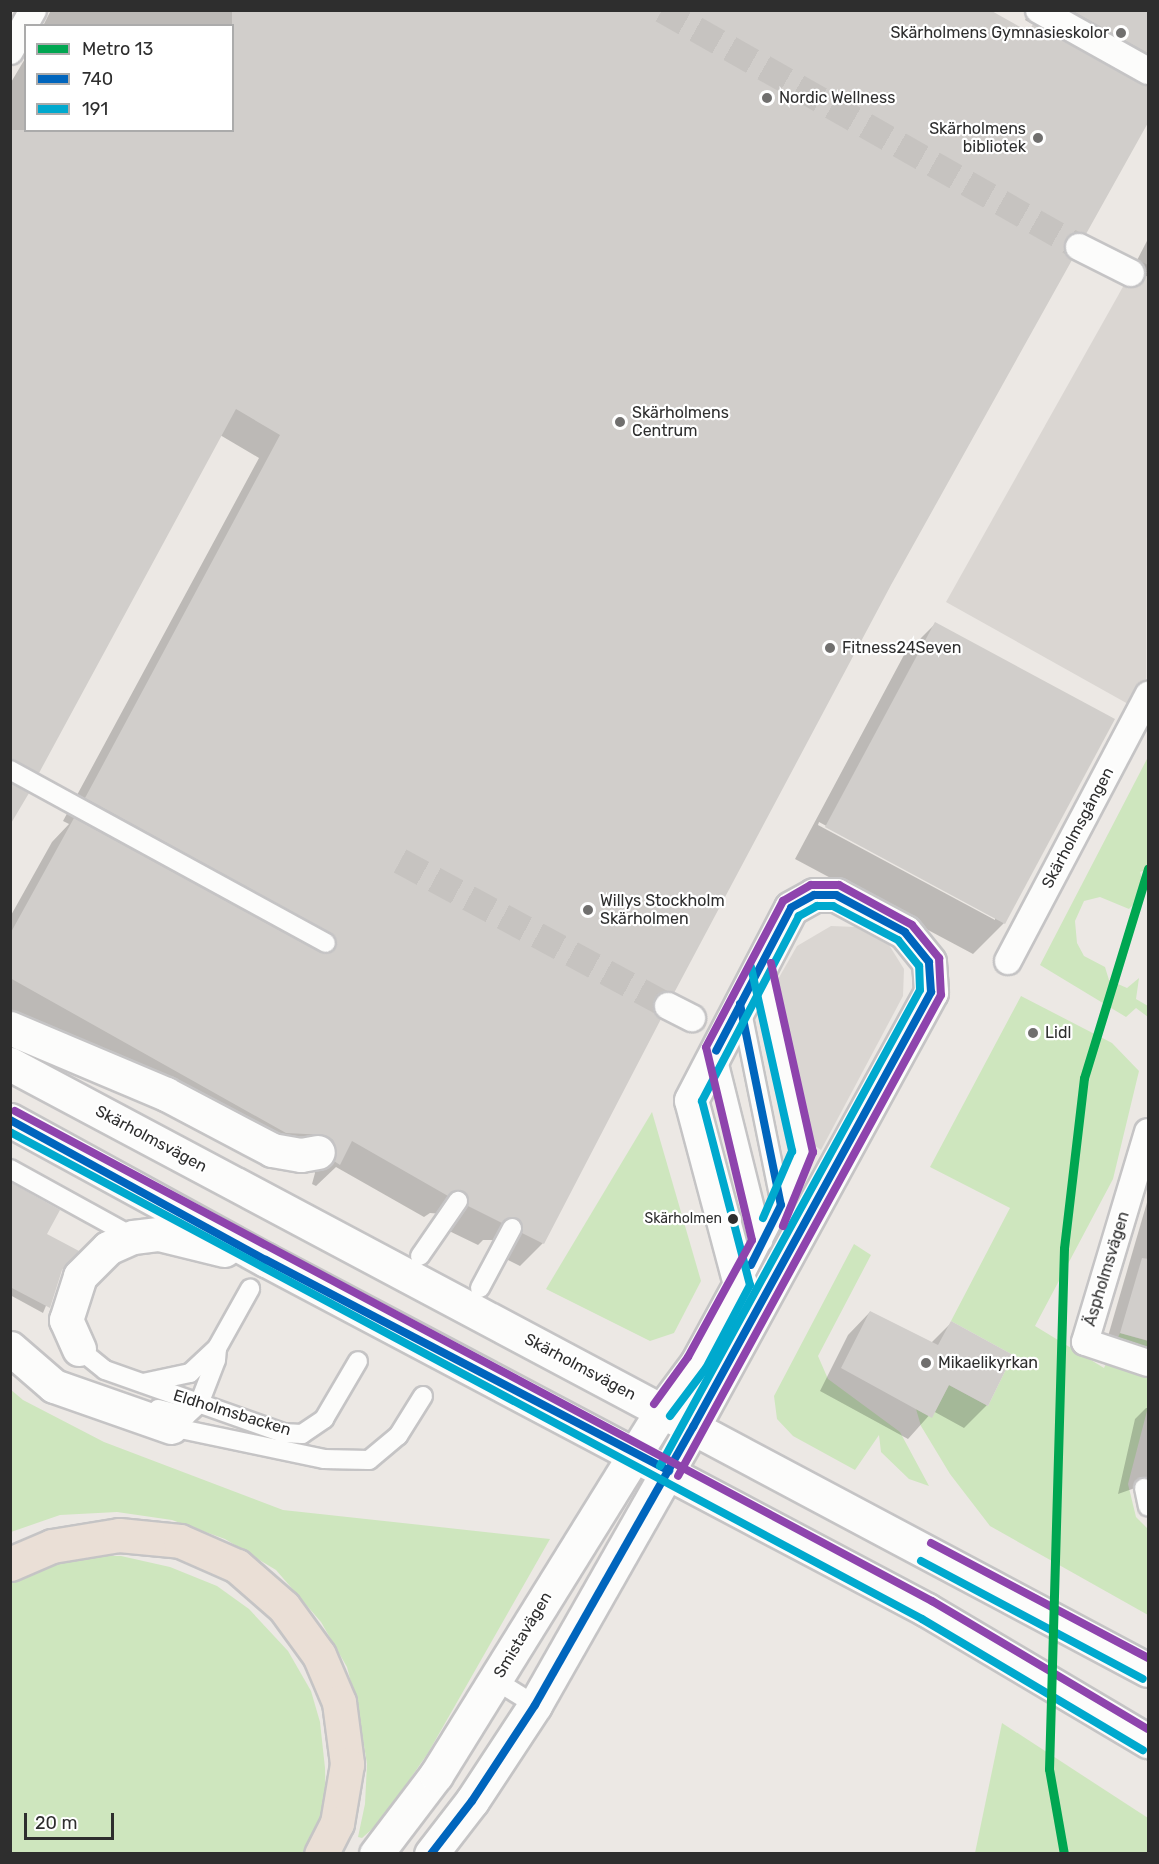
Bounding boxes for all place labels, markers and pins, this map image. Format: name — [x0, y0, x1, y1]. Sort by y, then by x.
place label: Skärholmens Gymnasieskolor — [890, 23, 1109, 43]
marker: Skärholmens Gymnasieskolor — [1114, 26, 1128, 40]
place label: Nordic Wellness — [779, 88, 896, 108]
marker: Nordic Wellness — [760, 91, 774, 105]
place label: Skärholmens bibliotek — [929, 119, 1026, 157]
marker: Skärholmens bibliotek — [1031, 131, 1045, 145]
place label: Skärholmens Centrum — [632, 403, 729, 441]
marker: Skärholmens Centrum — [613, 415, 627, 429]
place label: Fitness24Seven — [842, 638, 961, 658]
marker: Fitness24Seven — [823, 641, 837, 655]
place label: Willys Stockholm Skärholmen — [600, 891, 725, 929]
marker: Willys Stockholm Skärholmen — [581, 903, 595, 917]
place label: Lidl — [1045, 1023, 1071, 1043]
marker: Lidl — [1026, 1026, 1040, 1040]
place label: Skärholmen — [644, 1211, 722, 1227]
marker: Skärholmen — [727, 1213, 739, 1225]
place label: Mikaelikyrkan — [938, 1353, 1038, 1373]
marker: Mikaelikyrkan — [919, 1356, 933, 1370]

